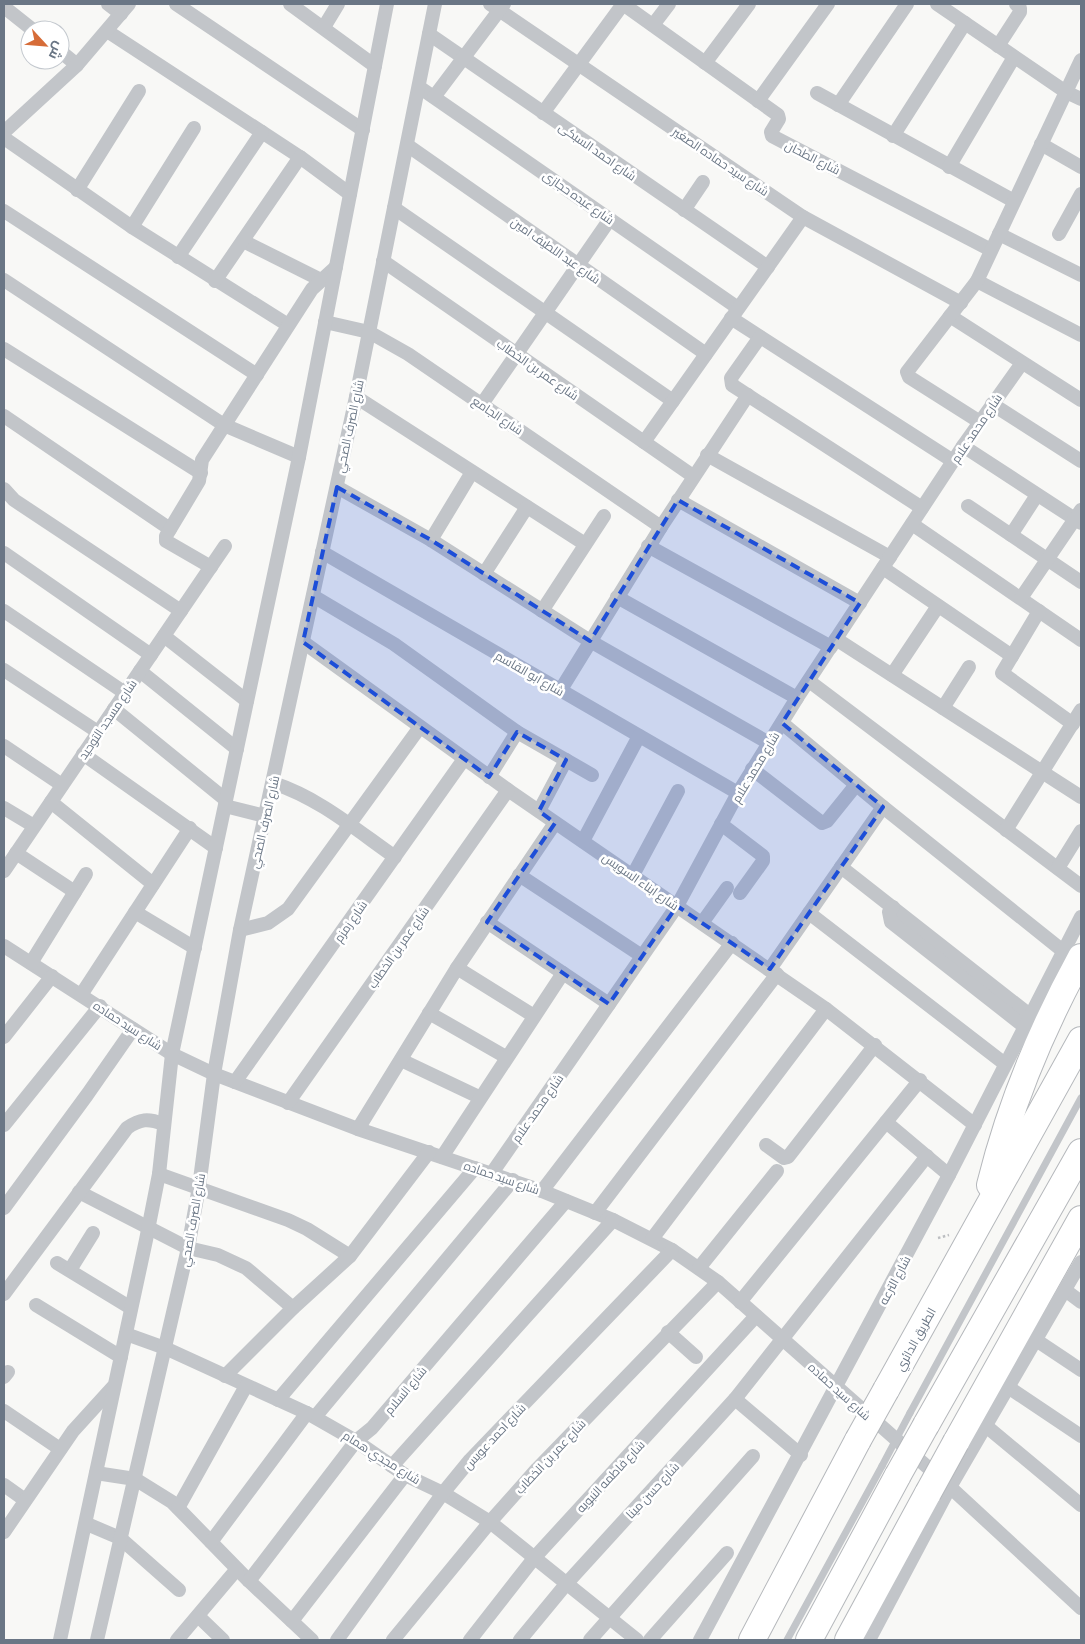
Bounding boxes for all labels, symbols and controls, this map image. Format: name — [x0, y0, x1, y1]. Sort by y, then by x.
north arrow — [20, 20, 70, 70]
text: ش — [45, 39, 69, 63]
street label: شارع احمد السبكى — [556, 119, 639, 185]
street label: شارع سيد حماده الصغير — [668, 123, 772, 200]
street label: شارع الطحان — [782, 137, 843, 179]
street label: شارع عبده حجازى — [540, 167, 617, 228]
street label: شارع عبد اللطيف امين — [508, 214, 603, 288]
street label: شارع عمر بن الخطاب — [493, 336, 582, 404]
street label: شارع الصرف الصحي — [332, 378, 370, 475]
street label: شارع محمد علام — [948, 391, 1006, 466]
street label: شارع الجامع — [469, 393, 526, 439]
street label: شارع ابو القاسم — [492, 648, 567, 700]
street label: شارع مسجد التوحيد — [75, 676, 141, 763]
street label: شارع محمد علام — [728, 729, 783, 806]
street label: شارع الصرف الصحي — [247, 774, 285, 871]
street label: شارع ابناء السويس — [599, 850, 682, 914]
street label: شارع زمزم — [331, 897, 371, 946]
street label: شارع عمر بن الخطاب — [365, 903, 433, 992]
street label: شارع سيد حماده — [90, 998, 165, 1054]
street label: شارع محمد علام — [508, 1071, 567, 1146]
street label: شارع سيد حماده — [462, 1158, 542, 1198]
street label: شارع الصرف الصحي — [177, 1172, 211, 1269]
street label: شارع الترعه — [875, 1253, 914, 1308]
street label: الطريق الدائري — [892, 1305, 942, 1375]
street label: شارع سيد حماده — [805, 1359, 874, 1424]
street label: شارع السلام — [381, 1363, 431, 1418]
street label: شارع احمد عويس — [460, 1400, 529, 1473]
street label: شارع عمر بن الخطاب — [512, 1416, 589, 1497]
street label: شارع مجدي همام — [339, 1428, 423, 1490]
street label: شارع فاطمه النبويه — [573, 1437, 648, 1516]
street label: شارع حسن مينا — [623, 1459, 683, 1522]

